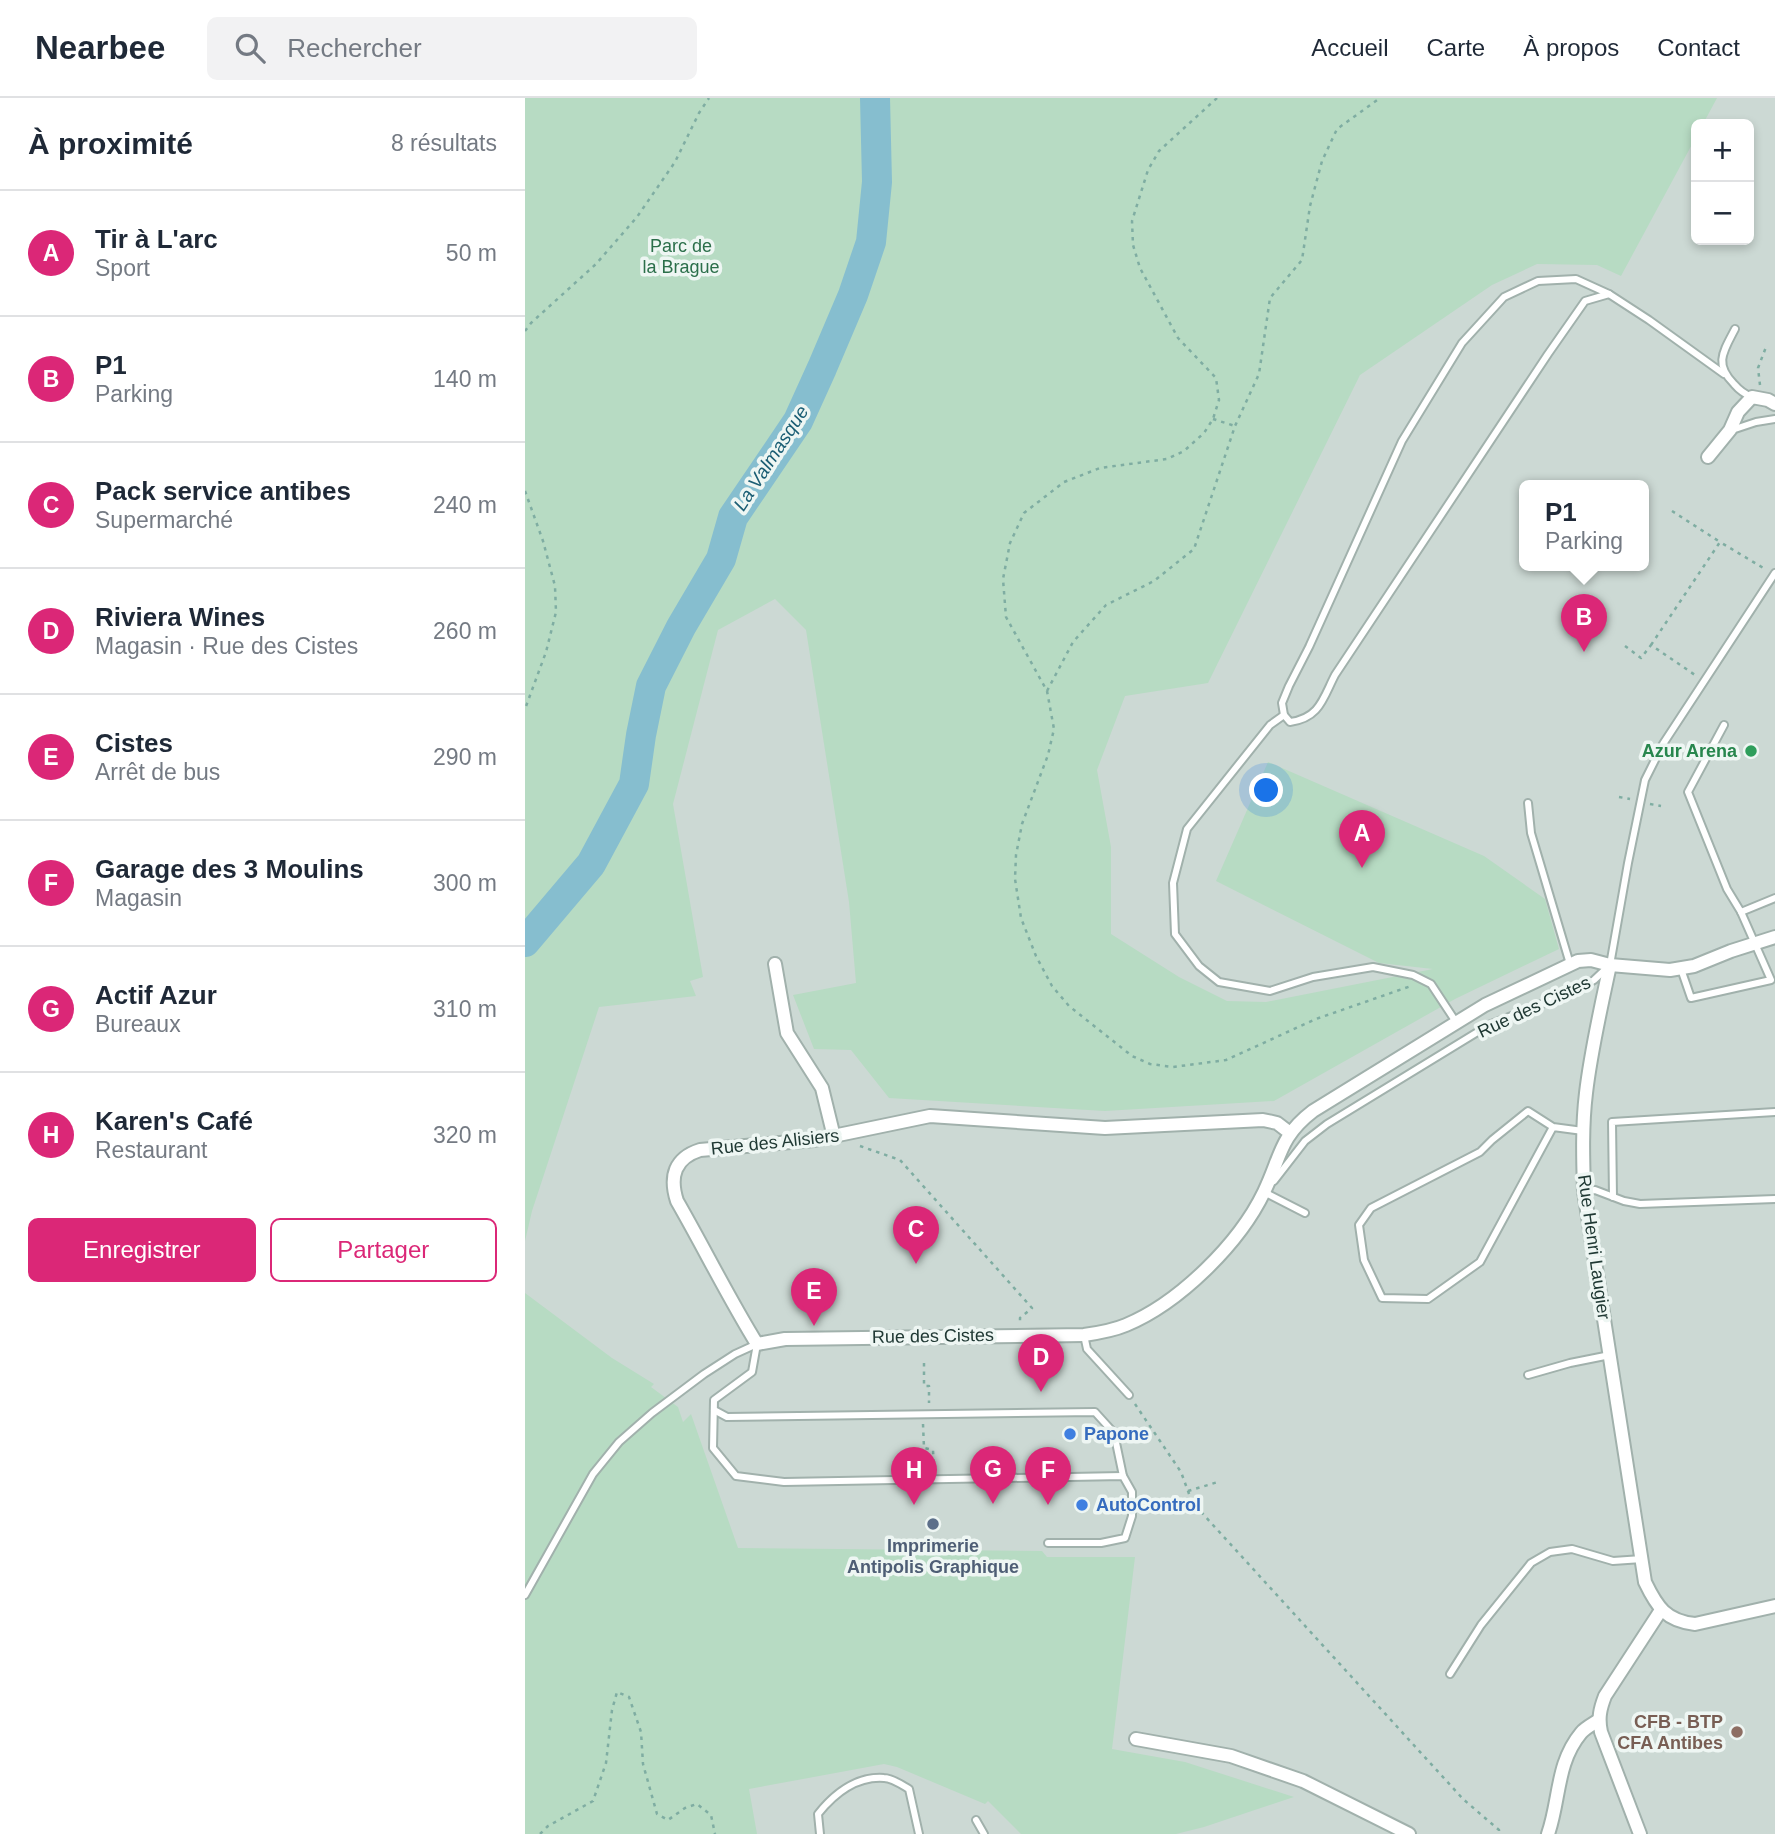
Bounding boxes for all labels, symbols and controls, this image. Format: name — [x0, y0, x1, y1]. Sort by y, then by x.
search box — [207, 17, 697, 80]
text: Nearbee — [35, 29, 165, 66]
icon: search — [231, 29, 269, 67]
text: Rechercher — [287, 33, 422, 63]
text: Accueil — [1311, 34, 1389, 61]
text: Carte — [1427, 34, 1485, 61]
text: À propos — [1523, 34, 1619, 61]
text: Contact — [1657, 34, 1740, 61]
map controls — [1691, 119, 1754, 245]
button: + — [1691, 119, 1754, 182]
text: À proximité — [28, 127, 193, 160]
text: 8 résultats — [391, 130, 497, 156]
button: − — [1691, 182, 1754, 245]
text: Tir à L'arc — [95, 224, 218, 254]
park label: Parc de la Brague — [642, 236, 720, 277]
text: A — [43, 240, 59, 266]
text: 50 m — [446, 240, 497, 266]
text: Sport — [95, 255, 150, 281]
text: P1 — [95, 350, 127, 380]
text: B — [43, 366, 59, 392]
text: 140 m — [433, 366, 497, 392]
text: Parking — [95, 381, 173, 407]
water label: La Valmasque — [729, 402, 813, 514]
text: Pack service antibes — [95, 476, 351, 506]
popup — [1519, 480, 1649, 571]
text: C — [43, 492, 59, 518]
text: 240 m — [433, 492, 497, 518]
text: P1 — [1545, 497, 1577, 527]
text: Supermarché — [95, 507, 233, 533]
text: Parking — [1545, 528, 1623, 554]
pin: B — [1561, 594, 1607, 652]
text: Riviera Wines — [95, 602, 265, 632]
text: D — [43, 618, 59, 644]
text: 260 m — [433, 618, 497, 644]
text: Magasin · Rue des Cistes — [95, 633, 358, 659]
text: Cistes — [95, 728, 173, 758]
place label: Azur Arena — [1642, 741, 1738, 761]
marker: Azur Arena — [1743, 743, 1759, 759]
text: E — [43, 744, 59, 770]
text: 290 m — [433, 744, 497, 770]
text: Arrêt de bus — [95, 759, 220, 785]
your location — [1249, 773, 1283, 807]
pin: A — [1339, 810, 1385, 868]
text: Garage des 3 Moulins — [95, 854, 364, 884]
text: F — [44, 870, 58, 896]
text: 300 m — [433, 870, 497, 896]
text: Magasin — [95, 885, 182, 911]
street label: Rue des Cistes — [1474, 972, 1594, 1042]
text: Actif Azur — [95, 980, 217, 1010]
text: G — [42, 996, 60, 1022]
text: 310 m — [433, 996, 497, 1022]
text: Bureaux — [95, 1011, 181, 1037]
text: Karen's Café — [95, 1106, 253, 1136]
text: H — [43, 1122, 59, 1148]
text: 320 m — [433, 1122, 497, 1148]
street label: Rue des Alisiers — [710, 1125, 840, 1159]
text: Restaurant — [95, 1137, 208, 1163]
street label: Rue Henri Laugier — [1574, 1173, 1614, 1321]
pin: C — [893, 1206, 939, 1264]
button: Enregistrer — [28, 1218, 256, 1282]
button: Partager — [270, 1218, 497, 1282]
pin: E — [791, 1268, 837, 1326]
street label: Rue des Cistes — [872, 1325, 994, 1347]
pin: D — [1018, 1334, 1064, 1392]
place label: Papone — [1084, 1424, 1149, 1444]
marker: Papone — [1062, 1426, 1078, 1442]
pin: G — [970, 1446, 1016, 1504]
pin: H — [891, 1447, 937, 1505]
pin: F — [1025, 1447, 1071, 1505]
place label: AutoControl — [1096, 1495, 1201, 1515]
marker: AutoControl — [1074, 1497, 1090, 1513]
marker: Imprimerie Antipolis Graphique — [925, 1516, 941, 1532]
place label: Imprimerie Antipolis Graphique — [847, 1536, 1019, 1577]
place label: CFB - BTP CFA Antibes — [1617, 1712, 1723, 1753]
marker: CFB - BTP CFA Antibes — [1729, 1724, 1745, 1740]

